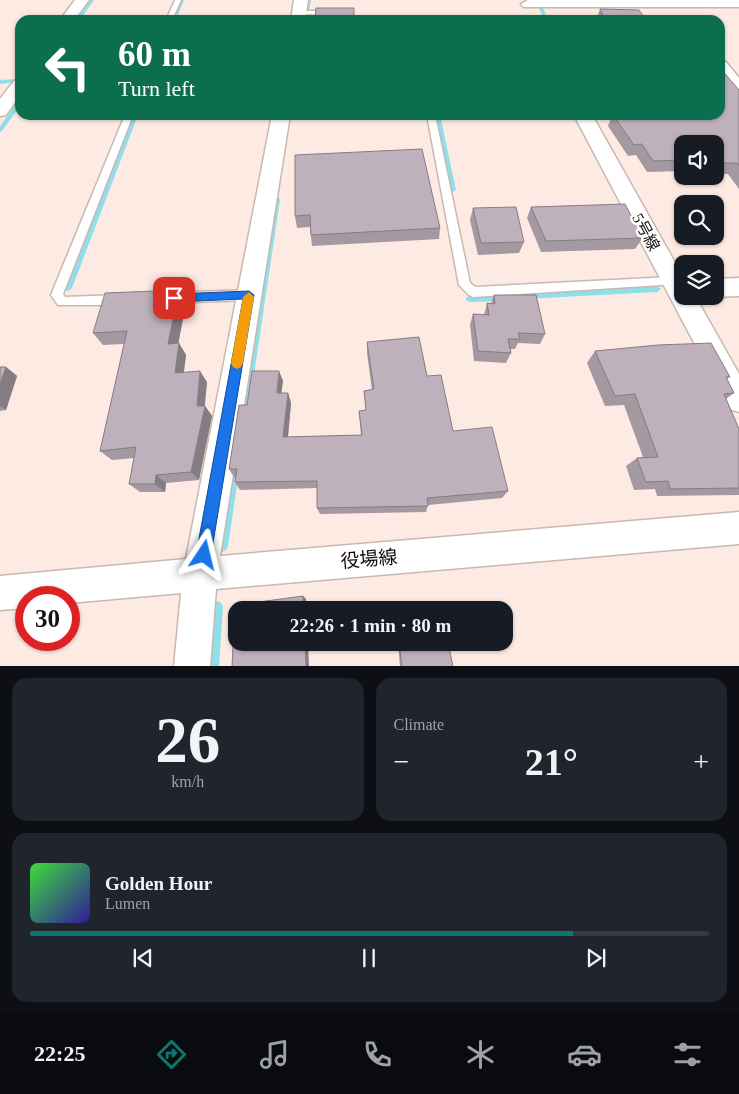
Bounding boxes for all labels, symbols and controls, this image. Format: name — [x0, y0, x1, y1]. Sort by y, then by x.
icon: left — [35, 35, 100, 100]
text: 60 m — [118, 35, 191, 74]
text: Turn left — [118, 76, 195, 101]
map controls — [674, 135, 724, 305]
button: sound — [674, 135, 724, 185]
button: search — [674, 195, 724, 245]
street label: 5号線 — [629, 210, 663, 254]
button: layers — [674, 255, 724, 305]
pin — [153, 277, 195, 319]
icon: arrive — [160, 284, 188, 312]
position arrow — [177, 528, 229, 580]
street label: 役場線 — [340, 546, 398, 572]
speed limit sign: 30 — [15, 586, 80, 651]
text: 22:26 · 1 min · 80 m — [290, 615, 451, 636]
text: 26 — [155, 704, 220, 776]
text: Climate — [394, 716, 444, 733]
text: 21° — [525, 741, 578, 783]
text: − — [394, 746, 409, 777]
text: + — [693, 746, 709, 777]
text: km/h — [171, 773, 204, 790]
text: Golden Hour — [105, 873, 212, 894]
text: Lumen — [105, 895, 150, 912]
icon: previous — [129, 944, 157, 972]
icon: pause — [355, 944, 383, 972]
icon: next — [582, 944, 610, 972]
icon: directions — [154, 1037, 189, 1072]
icon: music — [257, 1037, 292, 1072]
icon: phone — [360, 1037, 395, 1072]
icon: climate — [463, 1037, 498, 1072]
icon: car — [567, 1037, 602, 1072]
icon: filters — [670, 1037, 705, 1072]
text: 22:25 — [34, 1041, 85, 1066]

